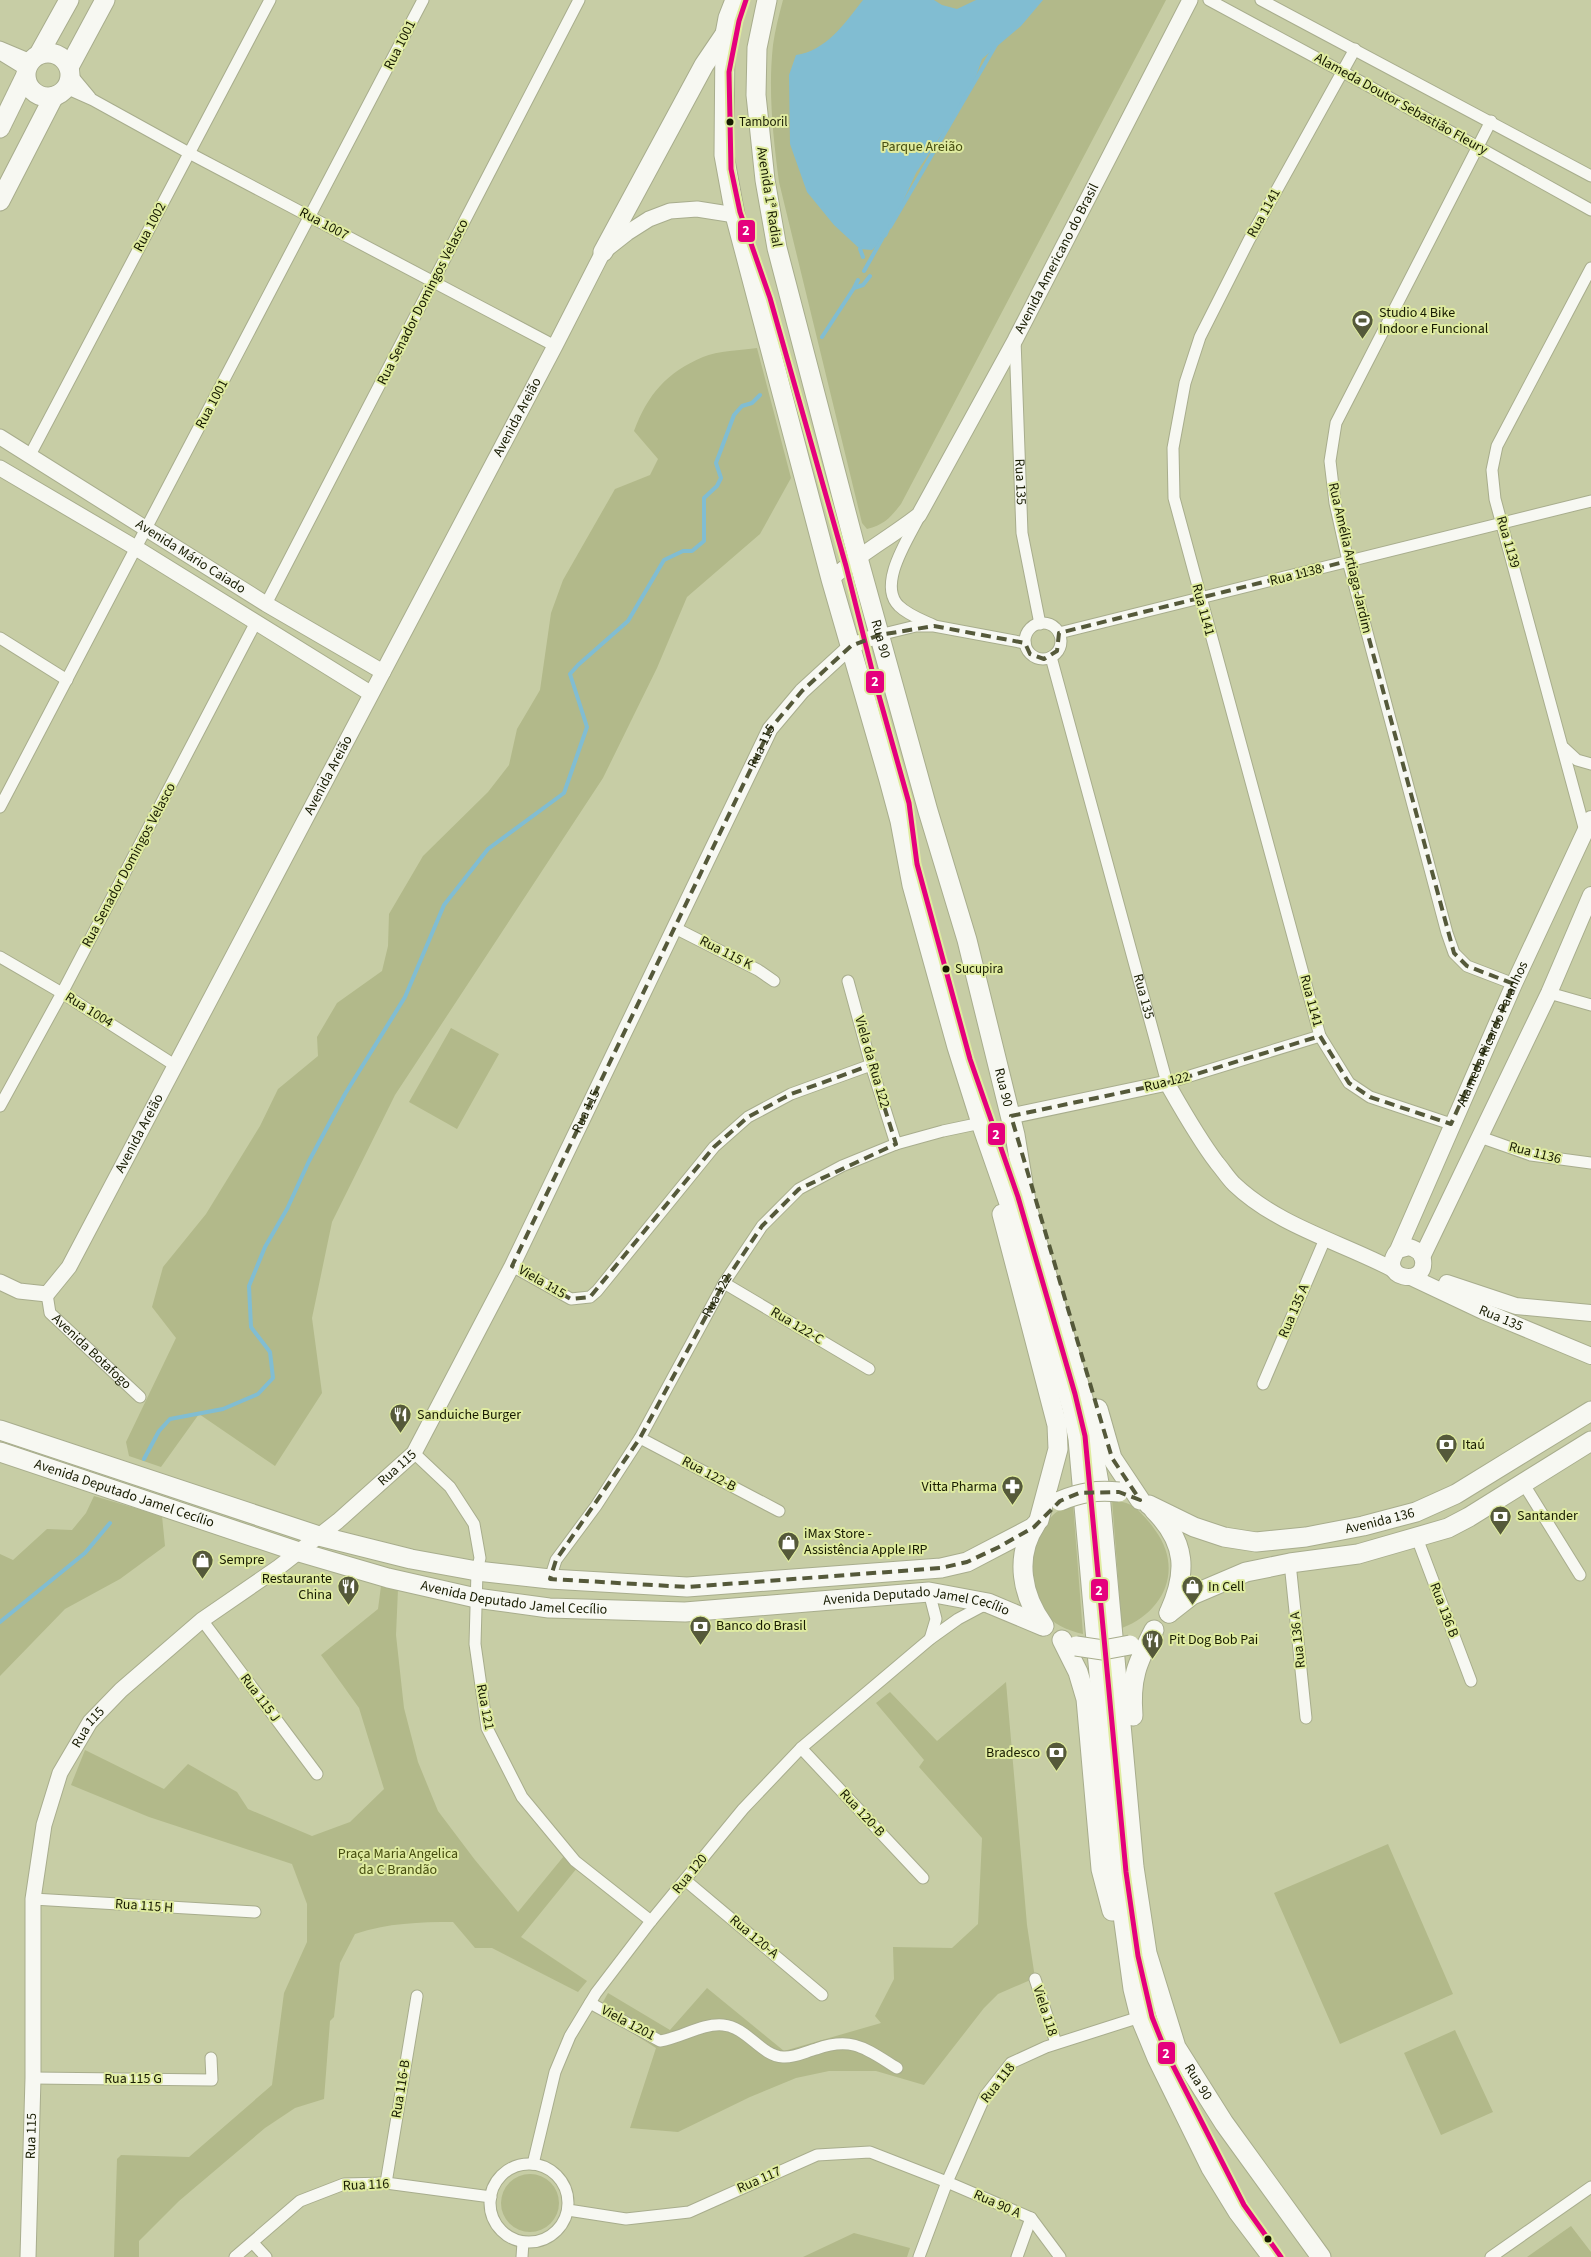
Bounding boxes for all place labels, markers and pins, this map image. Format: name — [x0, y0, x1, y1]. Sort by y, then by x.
place label: Tamboril — [739, 113, 788, 131]
marker: Tamboril — [725, 117, 735, 127]
place label: Studio 4 Bike Indoor e Funcional — [1379, 303, 1489, 339]
sports icon: Studio 4 Bike Indoor e Funcional — [1351, 309, 1375, 340]
place label: Sucupira — [955, 960, 1003, 978]
marker: Sucupira — [941, 964, 951, 974]
restaurant icon: Sanduiche Burger — [389, 1403, 413, 1434]
place label: Sanduiche Burger — [417, 1405, 521, 1425]
bank icon: Itaú — [1434, 1433, 1458, 1464]
place label: Itaú — [1462, 1435, 1485, 1455]
pharmacy icon: Vitta Pharma — [1001, 1475, 1025, 1506]
place label: Vitta Pharma — [921, 1477, 997, 1497]
bank icon: Santander — [1489, 1504, 1513, 1535]
place label: Santander — [1517, 1506, 1578, 1526]
place label: iMax Store - Assistência Apple IRP — [804, 1524, 928, 1560]
shop icon: iMax Store - Assistência Apple IRP — [776, 1530, 800, 1561]
shop icon: Sempre — [191, 1548, 215, 1579]
place label: Sempre — [219, 1550, 265, 1570]
place label: Restaurante China — [262, 1569, 332, 1605]
restaurant icon: Restaurante China — [336, 1575, 360, 1606]
shop icon: In Cell — [1180, 1575, 1204, 1606]
place label: In Cell — [1208, 1577, 1245, 1597]
bank icon: Banco do Brasil — [688, 1614, 712, 1645]
place label: Banco do Brasil — [716, 1616, 807, 1636]
restaurant icon: Pit Dog Bob Pai — [1141, 1628, 1165, 1659]
place label: Pit Dog Bob Pai — [1169, 1630, 1258, 1650]
bank icon: Bradesco — [1044, 1741, 1068, 1772]
place label: Bradesco — [986, 1743, 1040, 1763]
unlabelled marker — [1263, 2234, 1273, 2244]

